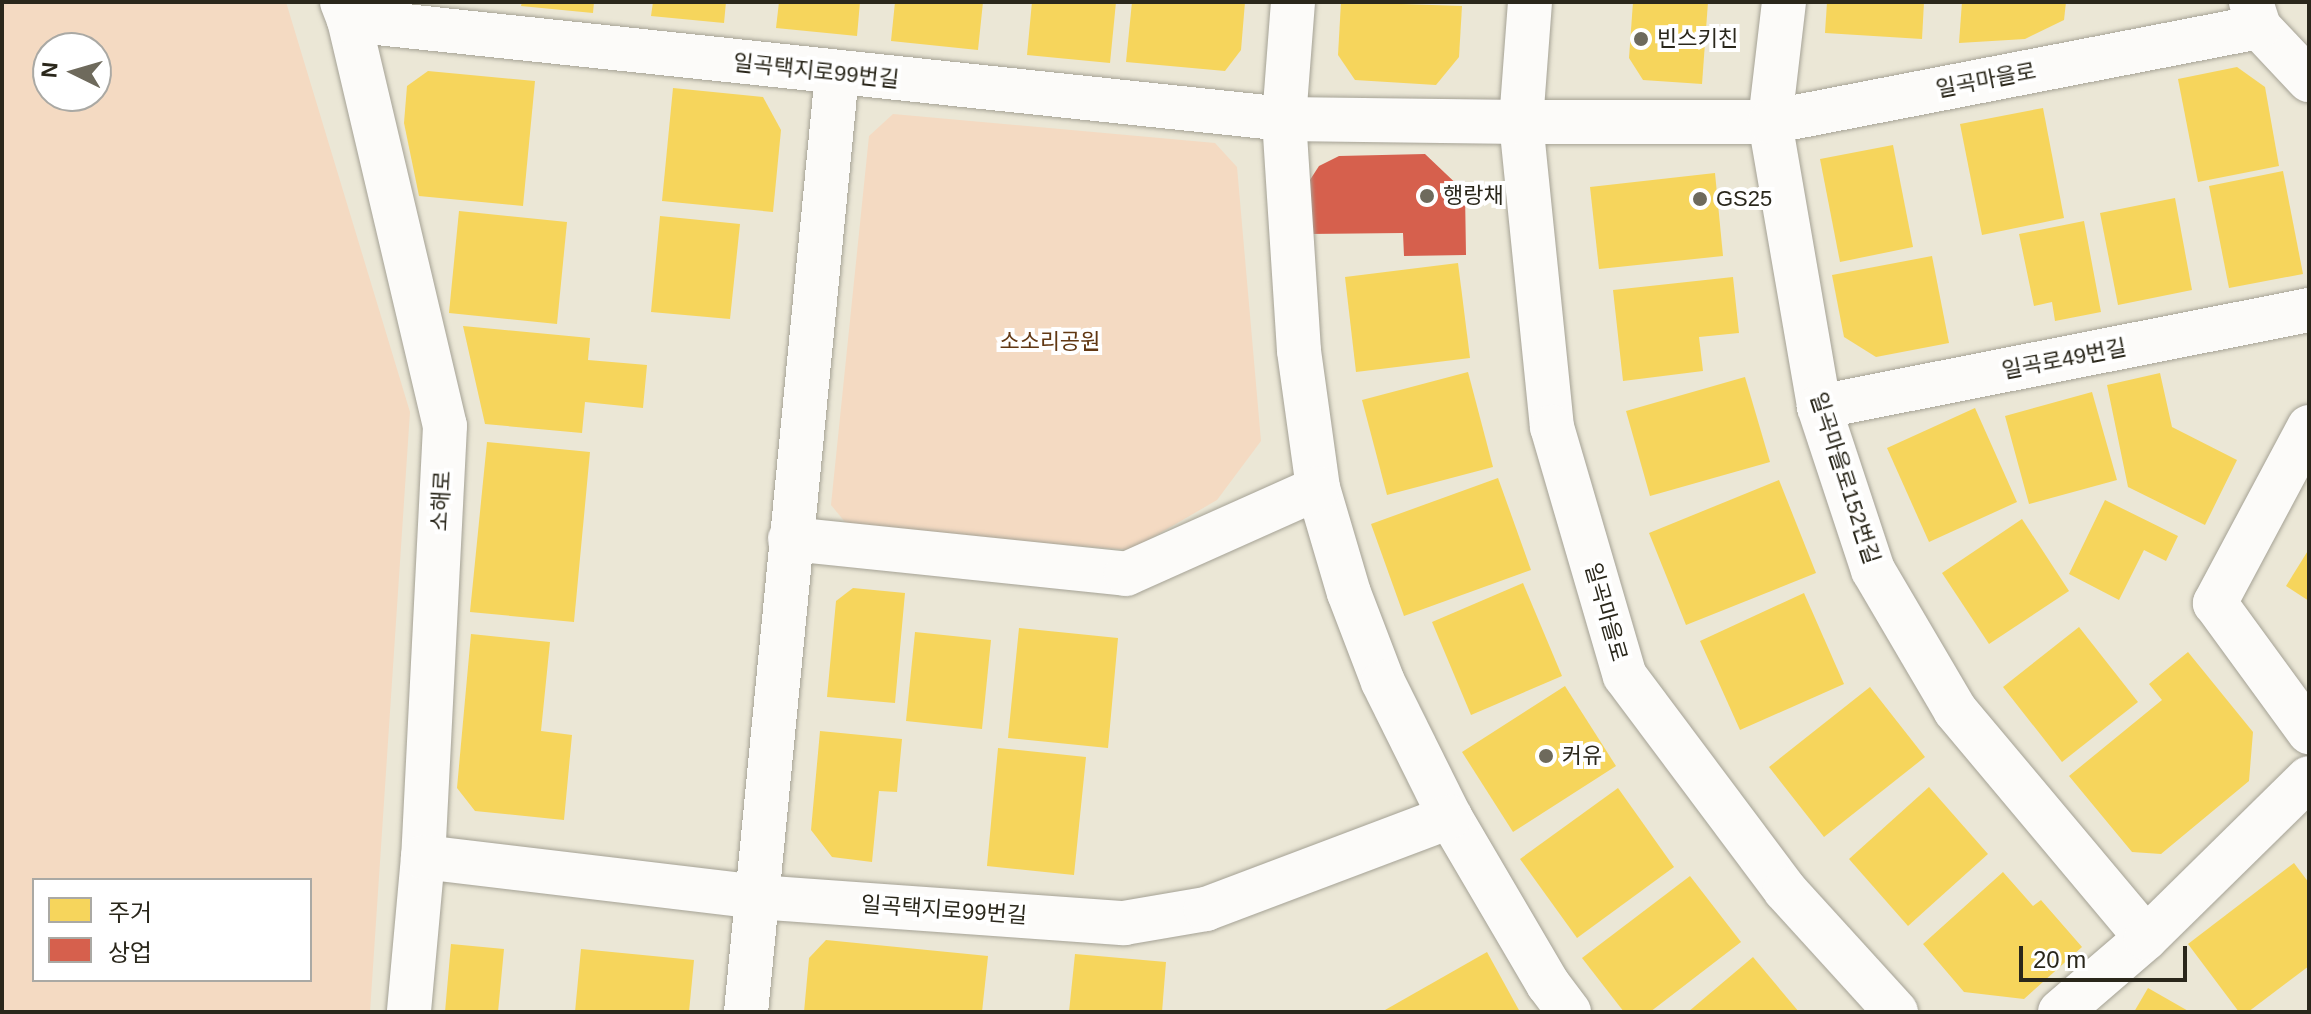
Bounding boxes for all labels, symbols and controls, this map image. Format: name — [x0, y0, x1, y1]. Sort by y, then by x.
place label: 빈스키친 — [1657, 26, 1738, 52]
marker: 빈스키친 — [1632, 30, 1650, 48]
north arrow — [32, 32, 112, 112]
street label: 일곡택지로99번길 — [732, 49, 900, 93]
street label: 일곡마을로 — [1934, 57, 2038, 103]
text: N — [36, 61, 63, 79]
place label: 행랑채 — [1443, 183, 1504, 209]
place label: GS25 — [1716, 186, 1772, 212]
marker: 행랑채 — [1418, 187, 1436, 205]
marker: GS25 — [1691, 190, 1709, 208]
park label: 소소리공원 — [999, 329, 1101, 355]
street label: 일곡로49번길 — [2000, 334, 2128, 384]
street label: 일곡마을로152번길 — [1805, 389, 1885, 567]
street label: 소해로 — [426, 470, 456, 532]
street label: 일곡마을로 — [1579, 560, 1633, 664]
place label: 커유 — [1562, 743, 1602, 769]
marker: 커유 — [1537, 747, 1555, 765]
legend — [32, 878, 312, 982]
street label: 일곡택지로99번길 — [860, 891, 1028, 929]
text: 주거 — [108, 899, 152, 926]
scale bar — [2023, 930, 2191, 980]
text: 상업 — [108, 939, 152, 966]
text: 20 m — [2033, 946, 2086, 973]

